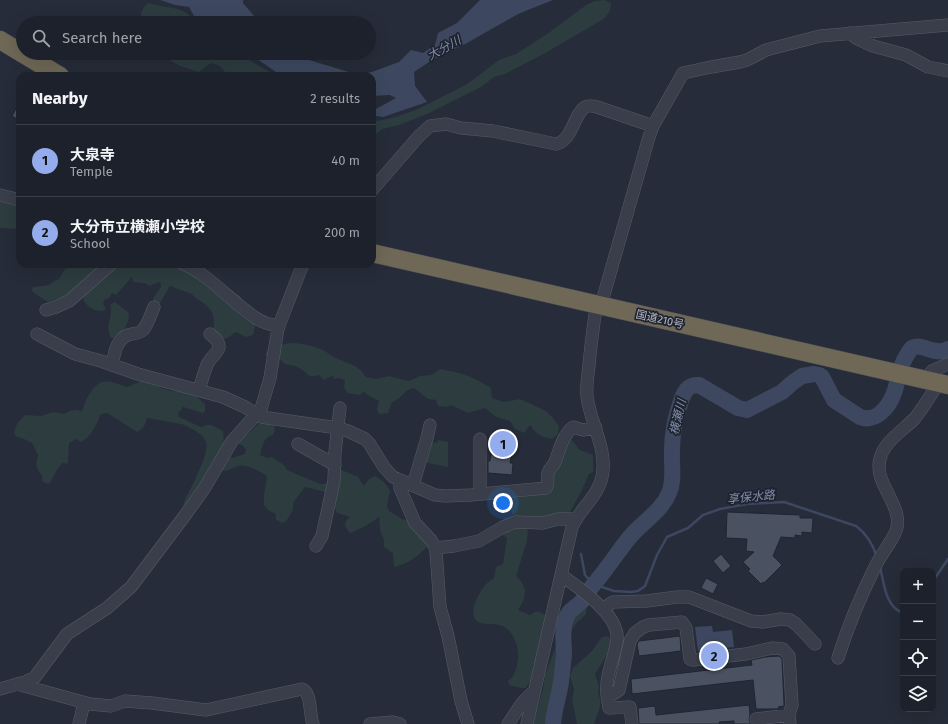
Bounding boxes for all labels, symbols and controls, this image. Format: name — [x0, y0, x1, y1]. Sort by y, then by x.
search box — [16, 16, 376, 60]
icon: search — [30, 27, 52, 49]
text: Search here — [62, 29, 142, 47]
water label: 大分川 — [425, 32, 465, 63]
text: Nearby — [32, 88, 87, 109]
text: 2 results — [310, 91, 360, 106]
text: 大泉寺 — [70, 146, 115, 164]
text: 1 — [42, 153, 48, 168]
text: 40 m — [331, 153, 360, 168]
text: Temple — [70, 164, 113, 179]
text: 大分市立横瀬小学校 — [70, 218, 205, 236]
text: 2 — [42, 225, 48, 240]
text: 200 m — [324, 225, 360, 240]
text: School — [70, 236, 110, 251]
street label: 国道210号 — [635, 308, 685, 331]
water label: 横瀬川 — [667, 396, 689, 436]
pin: 1 — [490, 429, 516, 459]
water label: 享保水路 — [726, 487, 777, 506]
your location — [493, 493, 513, 513]
map controls — [900, 568, 936, 712]
button: + — [900, 568, 936, 604]
button: − — [900, 604, 936, 640]
button: locate — [900, 640, 936, 676]
pin: 2 — [701, 641, 727, 671]
button: layers — [900, 676, 936, 712]

